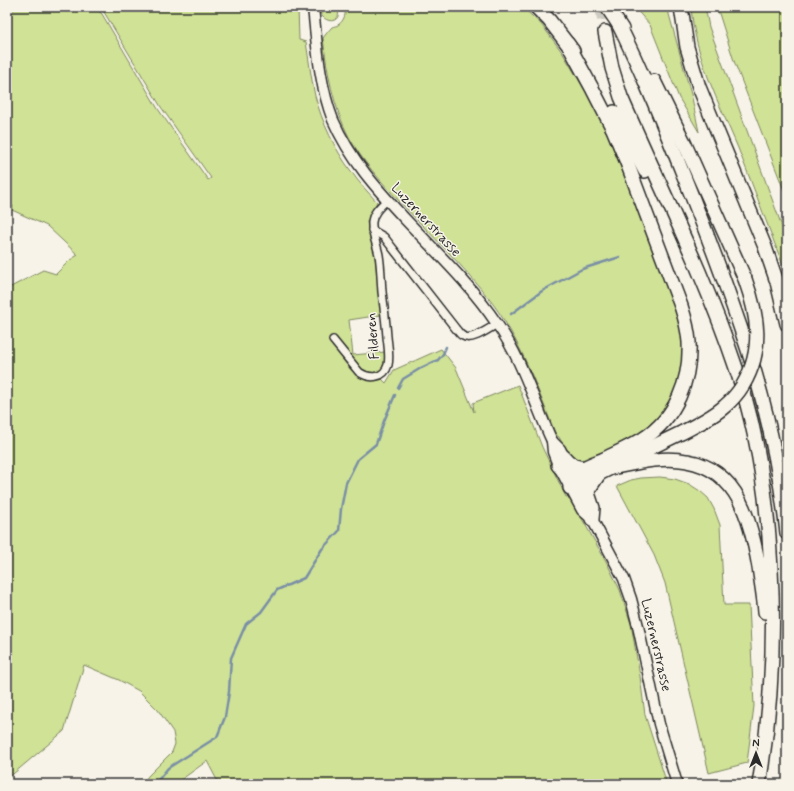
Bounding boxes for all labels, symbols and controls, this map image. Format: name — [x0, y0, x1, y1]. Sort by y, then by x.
street label: Luzernerstrasse — [387, 179, 465, 261]
street label: Filderen — [362, 312, 384, 360]
street label: Luzernerstrasse — [637, 597, 675, 693]
north arrow — [736, 733, 776, 773]
text: N — [752, 737, 760, 751]

